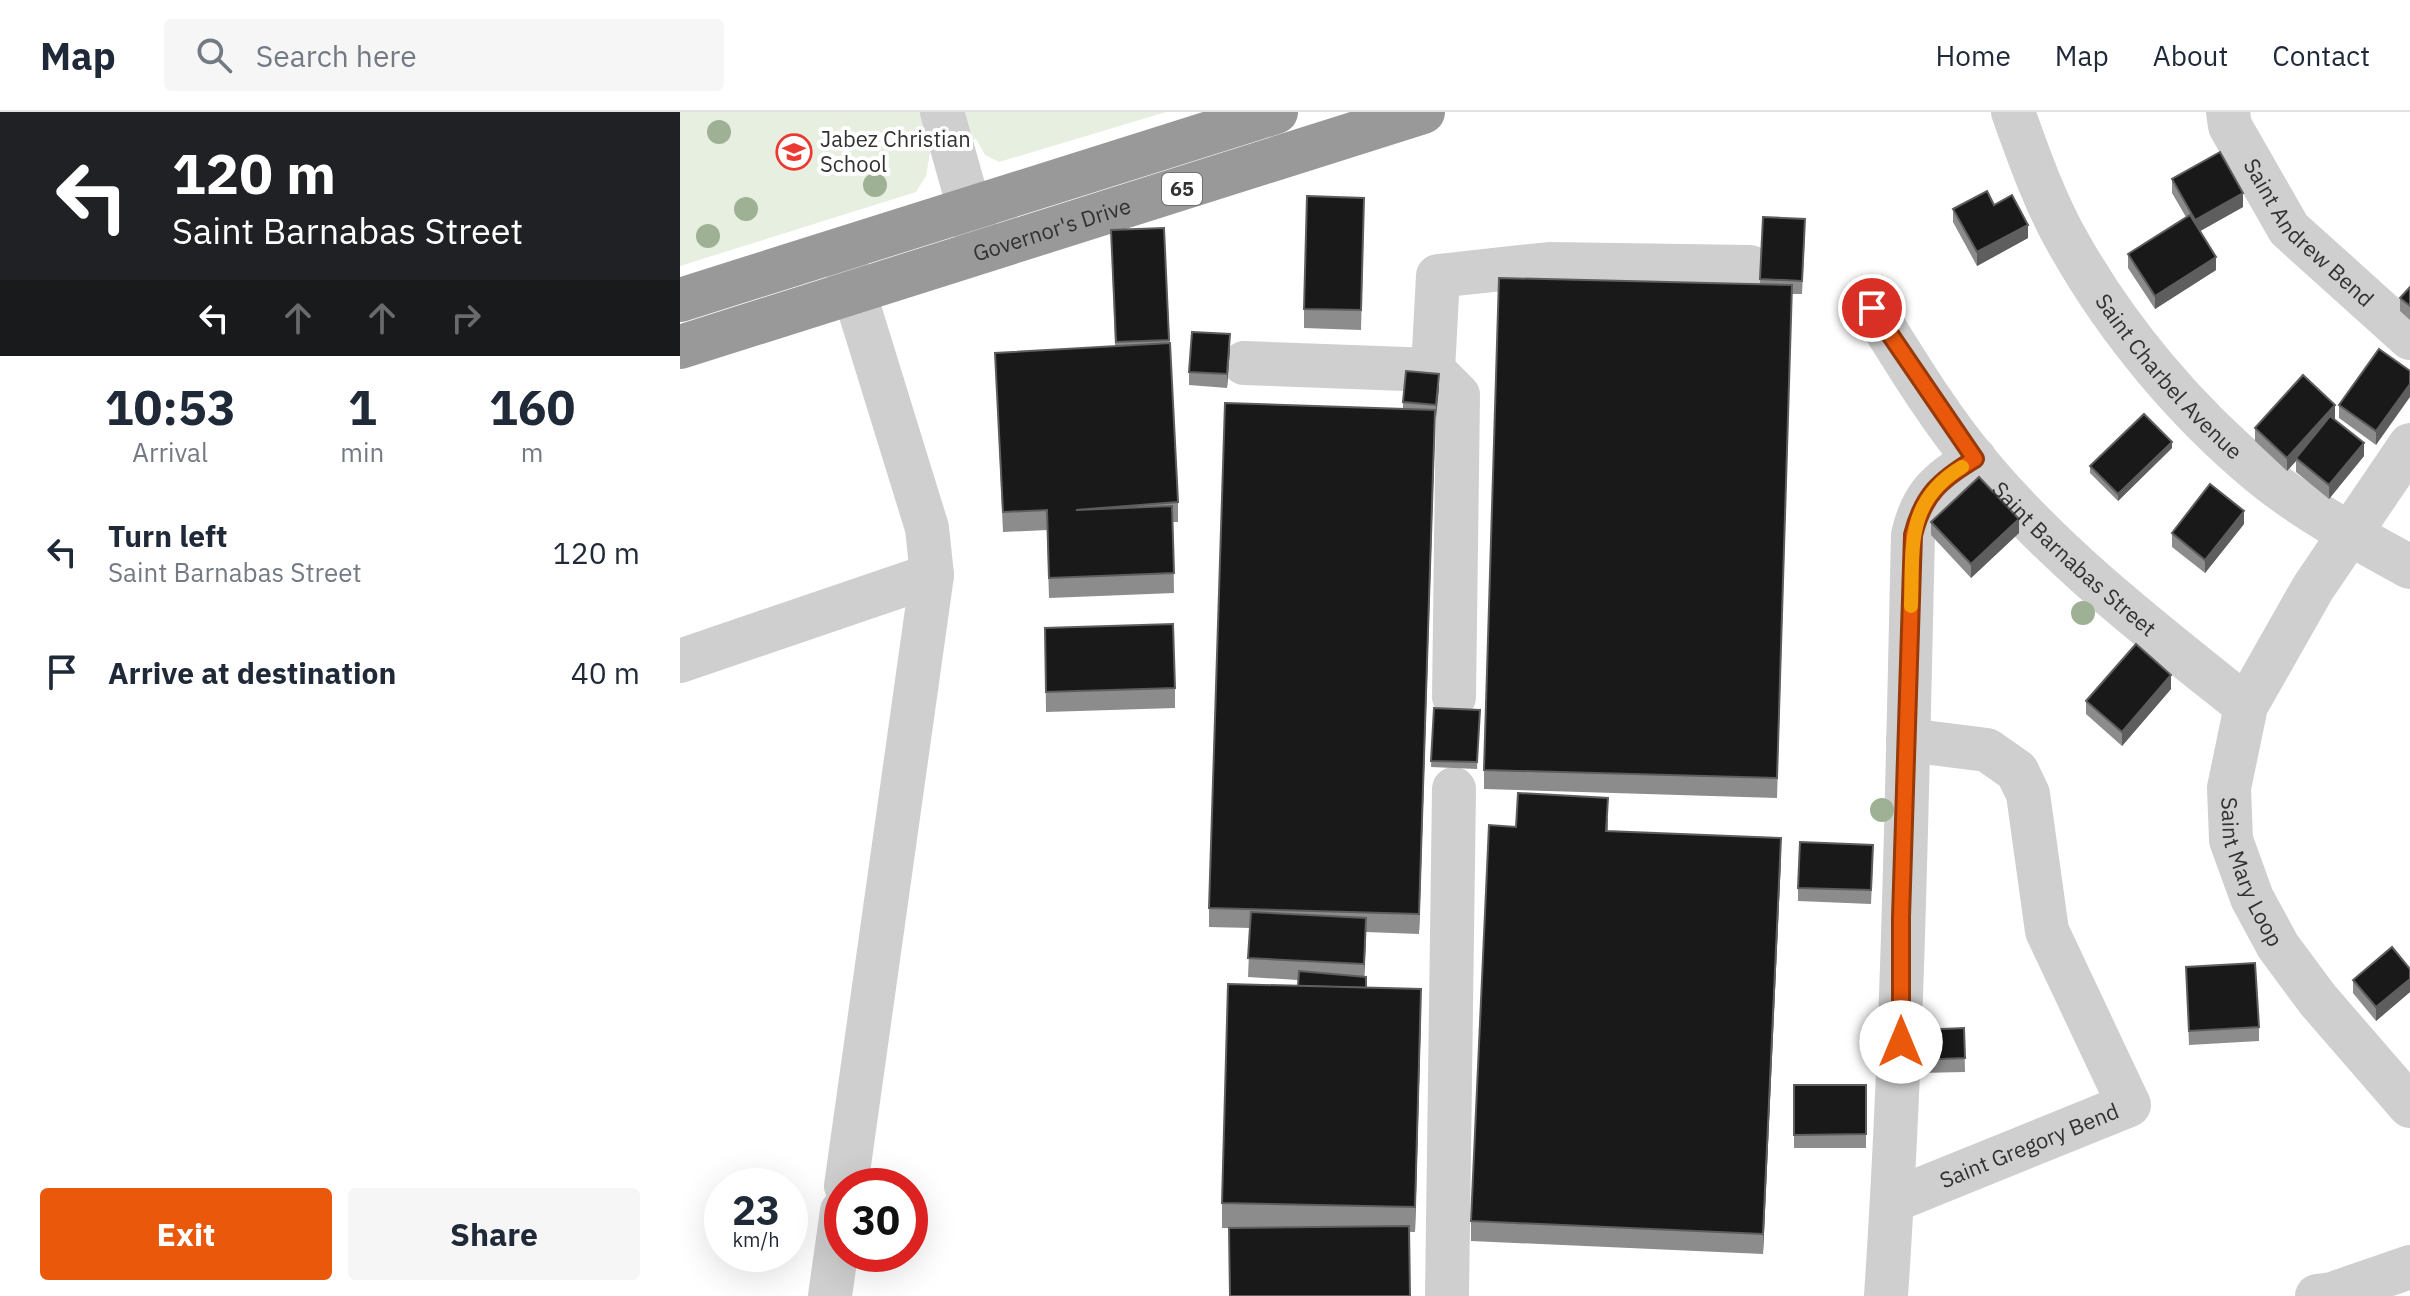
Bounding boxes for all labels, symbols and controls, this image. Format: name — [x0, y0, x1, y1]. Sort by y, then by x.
search box — [164, 19, 724, 91]
text: Map — [40, 31, 116, 80]
icon: search — [192, 33, 236, 77]
text: Search here — [256, 36, 417, 75]
text: Home — [1935, 37, 2011, 74]
text: Map — [2055, 37, 2109, 74]
text: About — [2153, 37, 2228, 74]
text: Contact — [2272, 37, 2370, 74]
place label: Jabez Christian School — [820, 124, 971, 178]
school or university icon: Jabez Christian School — [775, 133, 813, 171]
text: 120 m — [172, 137, 336, 209]
icon: left — [40, 144, 144, 248]
street label: Saint Andrew Bend — [2238, 153, 2380, 313]
road number: 65 — [1162, 173, 1202, 205]
street label: Governor's Drive — [969, 190, 1134, 267]
text: Saint Barnabas Street — [172, 207, 523, 254]
pin — [1838, 274, 1906, 342]
icon: arrive — [1850, 286, 1894, 330]
street label: Saint Charbel Avenue — [2089, 287, 2249, 465]
icon: left — [192, 296, 236, 340]
icon: ahead — [276, 296, 320, 340]
icon: ahead — [360, 296, 404, 340]
icon: right — [444, 296, 488, 340]
text: 10:53 — [105, 376, 236, 438]
text: 1 — [348, 376, 377, 438]
text: 160 — [489, 376, 575, 438]
text: Arrival — [132, 435, 208, 469]
text: min — [340, 435, 384, 469]
text: m — [521, 435, 543, 469]
street label: Saint Barnabas Street — [1986, 475, 2163, 642]
text: Turn left — [108, 516, 227, 555]
icon: left — [40, 530, 84, 574]
text: 120 m — [553, 533, 640, 572]
text: Saint Barnabas Street — [108, 555, 362, 589]
icon: arrive — [40, 650, 84, 694]
text: Arrive at destination — [108, 653, 396, 692]
text: 40 m — [571, 653, 640, 692]
street label: Saint Mary Loop — [2215, 796, 2290, 951]
position arrow — [1859, 1000, 1943, 1084]
street label: Saint Gregory Bend — [1935, 1096, 2123, 1194]
speed limit sign: 30 — [824, 1168, 928, 1272]
text: 23 — [732, 1184, 780, 1236]
button: Exit — [40, 1188, 332, 1280]
button: Share — [348, 1188, 640, 1280]
text: km/h — [732, 1226, 780, 1253]

